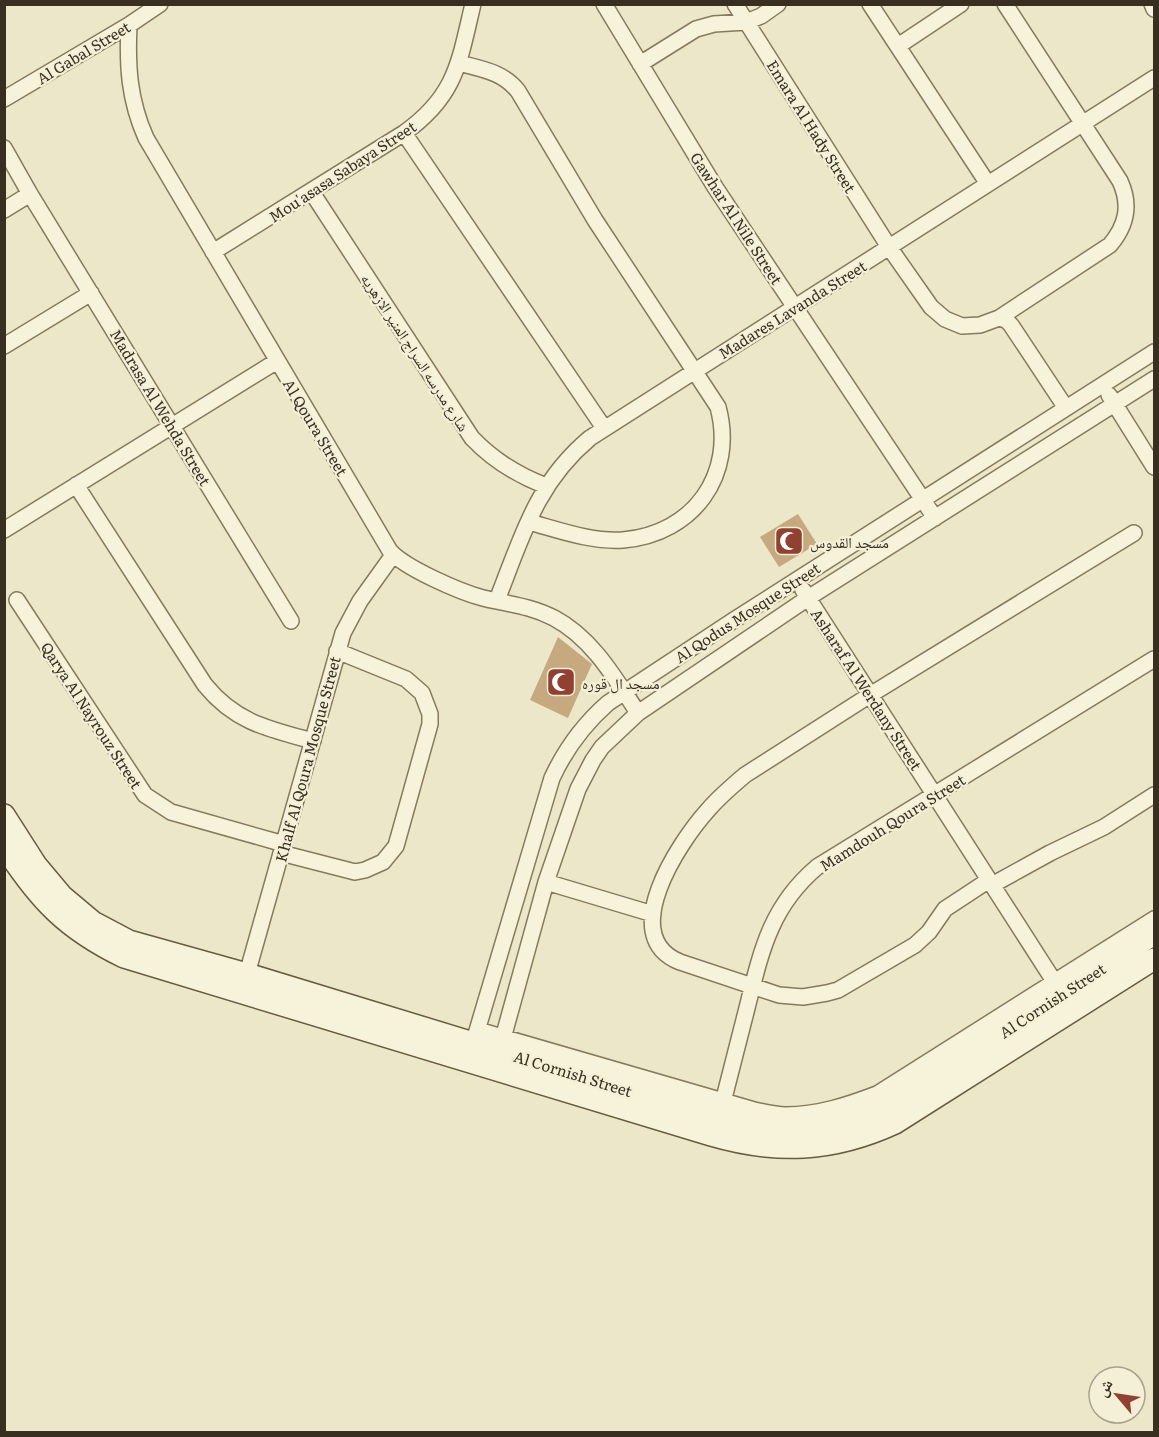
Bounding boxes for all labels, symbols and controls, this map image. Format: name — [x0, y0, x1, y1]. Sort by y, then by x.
street label: Al Gabal Street — [32, 15, 134, 89]
street label: Emara Al Hady Street — [762, 55, 862, 197]
street label: Mou'asasa Sabaya Street — [264, 115, 420, 227]
street label: Gawhar Al Nile Street — [685, 147, 789, 289]
street label: Madares Lavanda Street — [713, 254, 871, 364]
street label: شارع مدرسه السراج المنير الازهريه — [356, 268, 476, 436]
street label: Madrasa Al Wehda Street — [105, 324, 217, 490]
street label: Al Qoura Street — [278, 374, 354, 480]
mosque icon: مسجد القدوس — [773, 525, 805, 557]
place label: مسجد القدوس — [810, 530, 889, 553]
street label: Al Qodus Mosque Street — [670, 556, 824, 668]
street label: Asharaf Al Werdany Street — [806, 603, 928, 775]
street label: Qarya Al Nayrouz Street — [36, 637, 148, 793]
street label: Khalf Al Qoura Mosque Street — [268, 654, 346, 864]
mosque icon: مسجد ال قوره — [545, 666, 577, 698]
place label: مسجد ال قوره — [582, 671, 660, 694]
street label: Mamdouh Qoura Street — [815, 768, 969, 876]
street label: Al Cornish Street — [994, 957, 1110, 1043]
street label: Al Cornish Street — [511, 1044, 635, 1102]
north arrow — [1087, 1365, 1147, 1425]
text: ش — [1088, 1374, 1118, 1400]

